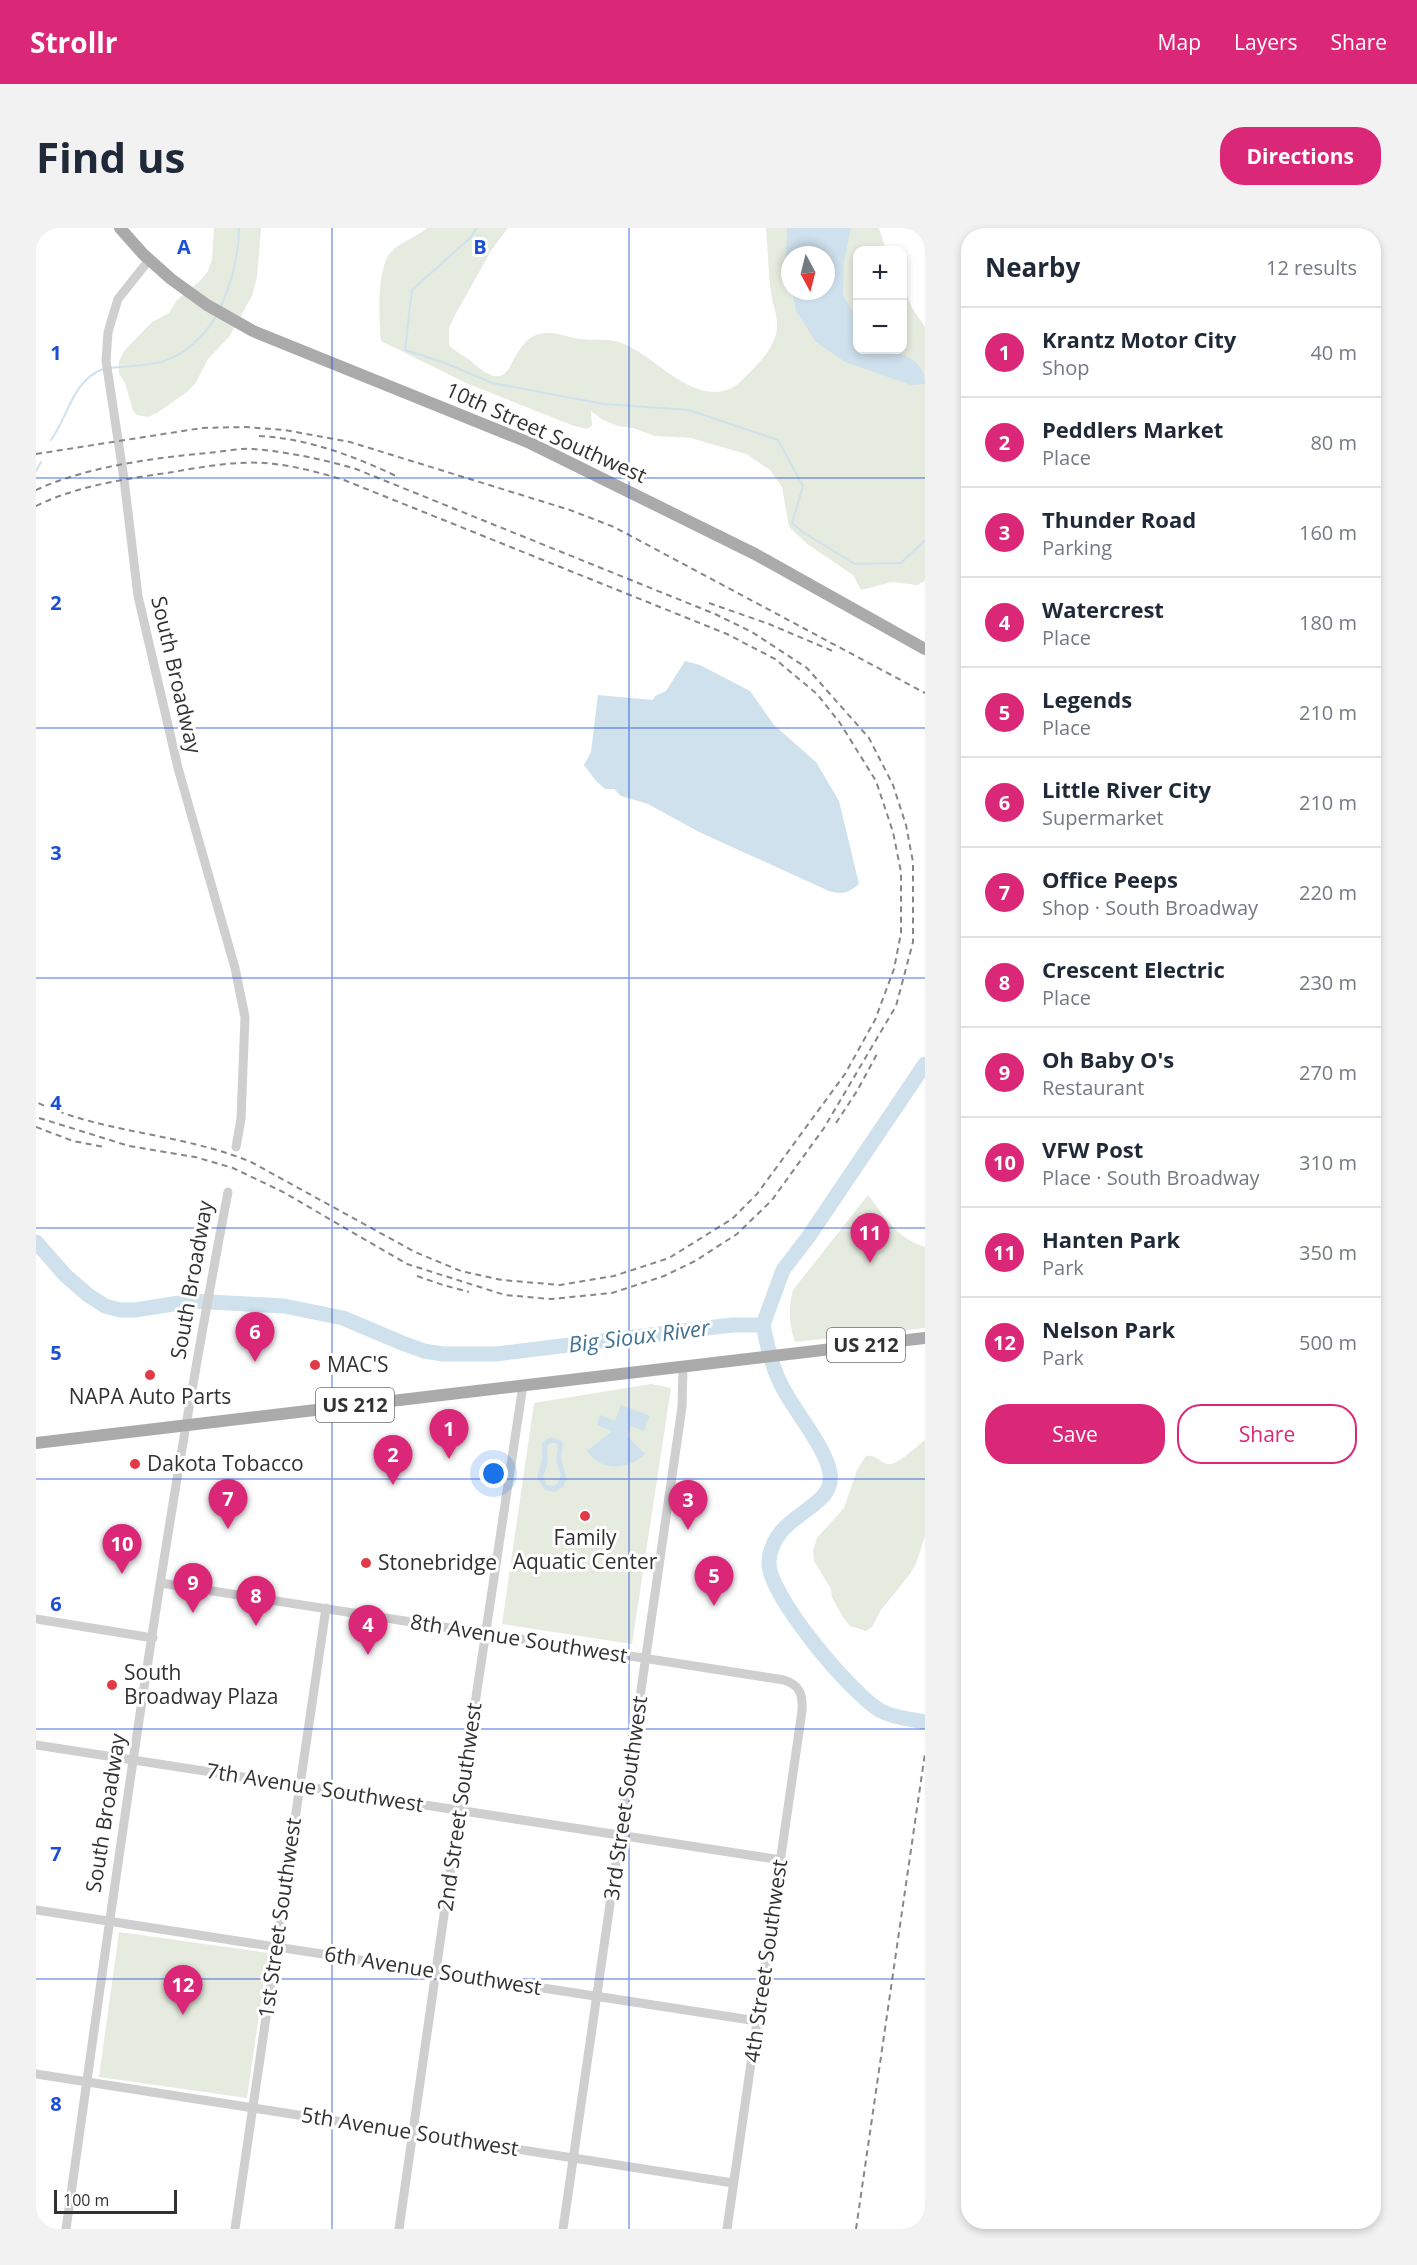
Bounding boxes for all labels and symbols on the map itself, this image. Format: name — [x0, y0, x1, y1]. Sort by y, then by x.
text: A — [177, 233, 191, 260]
text: B — [473, 233, 487, 260]
north arrow — [781, 246, 835, 300]
text: 1 — [50, 339, 62, 366]
street label: 10th Street Southwest — [442, 375, 651, 489]
text: 2 — [50, 589, 62, 616]
street label: South Broadway — [145, 593, 209, 757]
text: 3 — [50, 839, 62, 866]
text: 4 — [50, 1089, 62, 1116]
street label: South Broadway — [163, 1198, 219, 1361]
pin: 11 — [850, 1214, 890, 1263]
water label: Big Sioux River — [567, 1311, 712, 1359]
pin: 6 — [236, 1312, 274, 1362]
road number: US 212 — [827, 1328, 905, 1362]
text: 5 — [50, 1339, 62, 1366]
place label: MAC'S — [327, 1350, 389, 1378]
marker: MAC'S — [308, 1358, 322, 1372]
marker: NAPA Auto Parts — [143, 1368, 157, 1382]
place label: NAPA Auto Parts — [69, 1382, 231, 1410]
road number: US 212 — [316, 1388, 394, 1422]
pin: 1 — [430, 1410, 468, 1459]
pin: 2 — [374, 1436, 412, 1485]
place label: Dakota Tobacco — [147, 1449, 304, 1477]
marker: Dakota Tobacco — [128, 1457, 142, 1471]
your location — [479, 1459, 508, 1488]
pin: 7 — [208, 1480, 248, 1529]
pin: 3 — [668, 1480, 708, 1530]
marker: Family Aquatic Center — [578, 1509, 592, 1523]
place label: Family Aquatic Center — [513, 1523, 658, 1575]
pin: 10 — [102, 1524, 142, 1574]
place label: Stonebridge — [378, 1548, 497, 1576]
marker: Stonebridge — [359, 1556, 373, 1570]
pin: 5 — [694, 1556, 734, 1606]
pin: 9 — [174, 1564, 212, 1613]
pin: 8 — [236, 1576, 276, 1626]
text: 6 — [50, 1590, 62, 1617]
pin: 4 — [348, 1606, 388, 1655]
street label: 8th Avenue Southwest — [409, 1607, 630, 1669]
place label: South Broadway Plaza — [124, 1658, 278, 1710]
marker: South Broadway Plaza — [105, 1678, 119, 1692]
street label: 3rd Street Southwest — [597, 1694, 653, 1902]
street label: 2nd Street Southwest — [431, 1701, 488, 1913]
street label: South Broadway — [79, 1731, 131, 1894]
street label: 7th Avenue Southwest — [205, 1756, 426, 1818]
street label: 1st Street Southwest — [251, 1816, 307, 2020]
text: 7 — [50, 1840, 62, 1867]
street label: 4th Street Southwest — [737, 1857, 793, 2064]
street label: 6th Avenue Southwest — [323, 1939, 544, 2001]
pin: 12 — [164, 1966, 202, 2015]
text: 8 — [50, 2090, 62, 2117]
street label: 5th Avenue Southwest — [300, 2100, 521, 2162]
scale bar — [54, 2187, 177, 2214]

